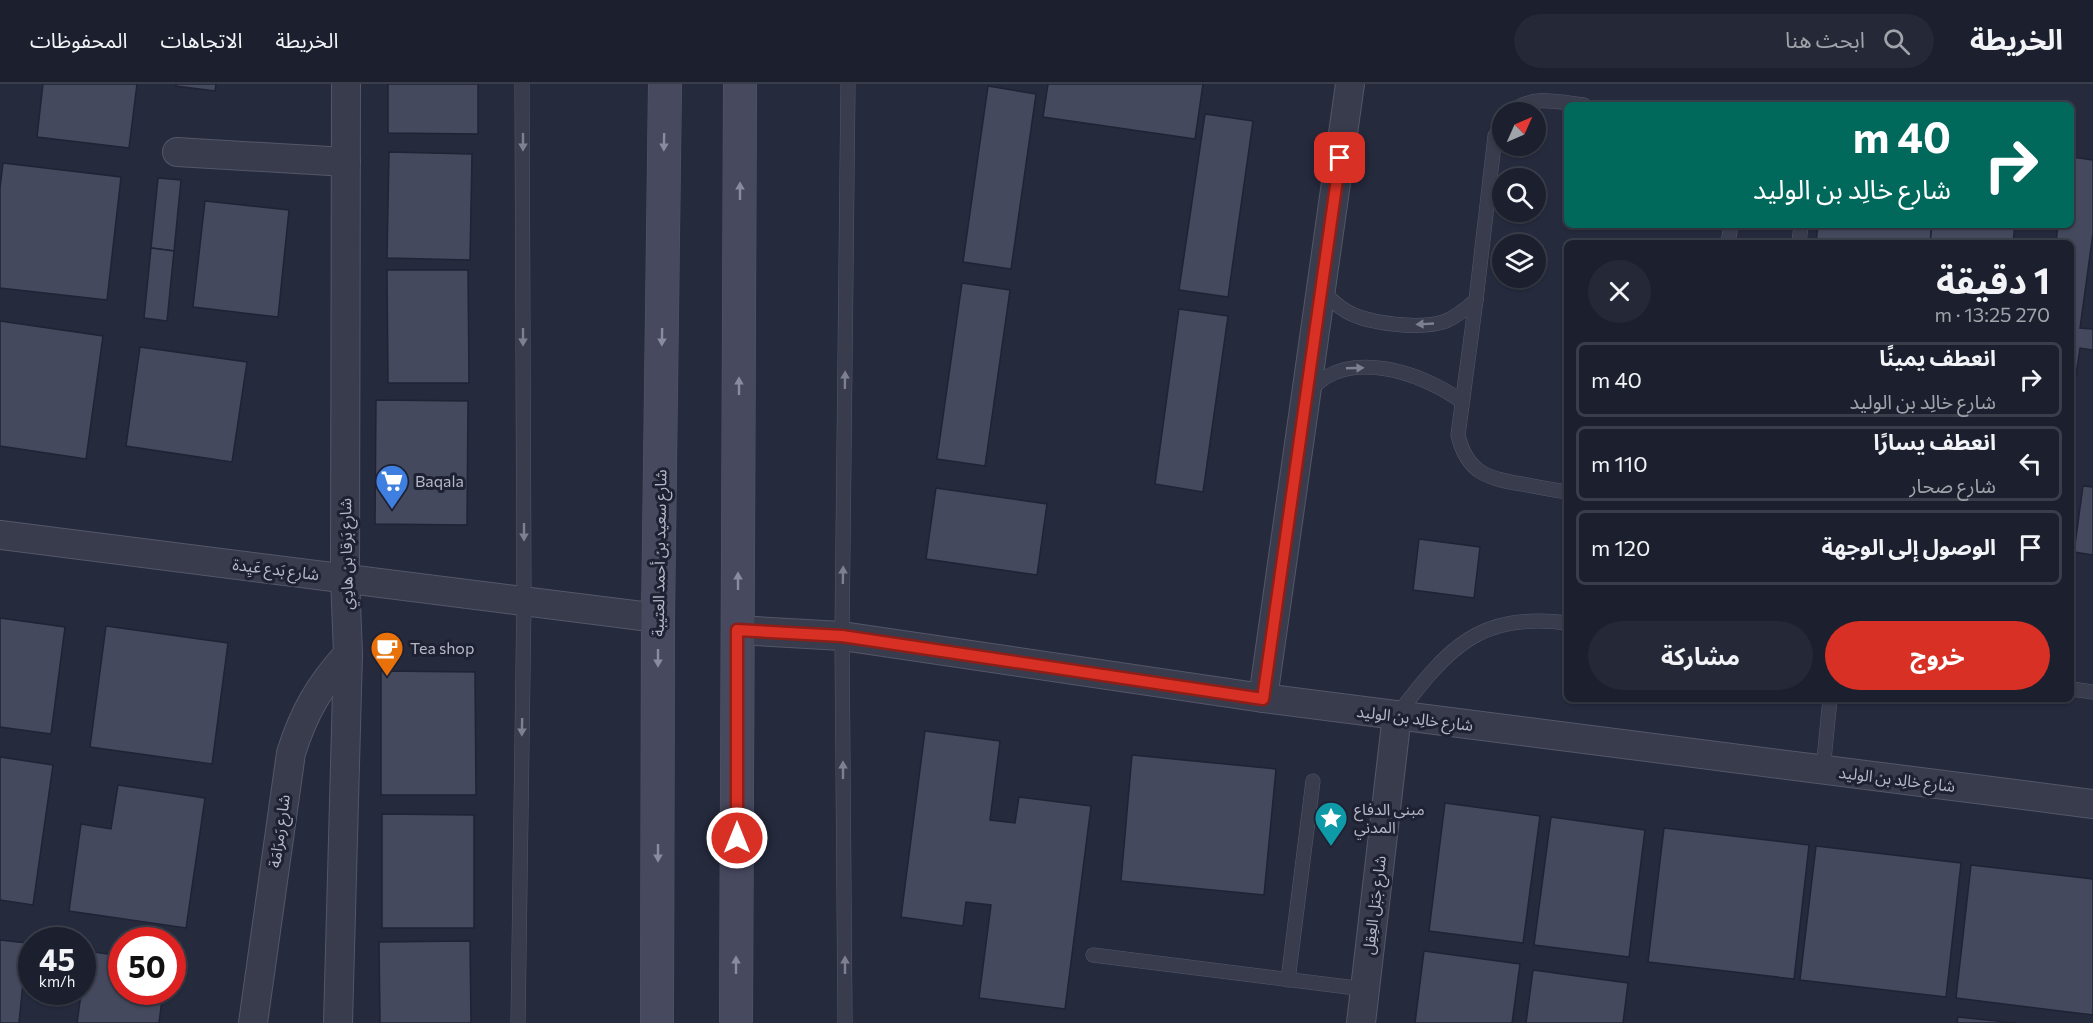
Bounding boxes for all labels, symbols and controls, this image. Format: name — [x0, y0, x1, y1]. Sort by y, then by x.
search box — [1514, 14, 1934, 68]
text: الخريطة — [1970, 22, 2063, 56]
icon: search — [1880, 25, 1913, 58]
text: ابحث هنا — [1785, 26, 1865, 53]
text: المحفوظات — [30, 27, 127, 52]
text: الاتجاهات — [160, 27, 242, 52]
text: الخريطة — [275, 27, 338, 52]
north arrow — [1492, 102, 1546, 156]
map controls — [1492, 102, 1546, 288]
text: 40 m — [1853, 110, 1951, 162]
icon: right — [1972, 126, 2050, 204]
pin — [1314, 132, 1365, 183]
one-way arrow — [518, 133, 528, 152]
one-way arrow — [659, 133, 669, 152]
icon: arrive — [1323, 141, 1356, 174]
button: search — [1492, 168, 1546, 222]
text: شارع خالِد بن الوليد — [1753, 172, 1951, 205]
one-way arrow — [735, 181, 745, 200]
button: layers — [1492, 234, 1546, 288]
text: 1 دقيقة — [1936, 257, 2050, 301]
button: close — [1588, 260, 1651, 323]
text: 270 m · 13:25 — [1934, 302, 2050, 326]
one-way arrow — [1415, 319, 1434, 328]
one-way arrow — [518, 328, 528, 347]
one-way arrow — [657, 328, 667, 347]
text: انعطف يمينًا — [1879, 344, 1996, 371]
icon: right — [2014, 363, 2047, 396]
one-way arrow — [1346, 364, 1365, 373]
text: 40 m — [1591, 366, 1642, 393]
one-way arrow — [840, 370, 850, 389]
one-way arrow — [734, 376, 744, 395]
text: شارع خالِد بن الوليد — [1849, 389, 1996, 413]
text: انعطف يسارًا — [1874, 428, 1996, 455]
icon: left — [2014, 447, 2047, 480]
text: 110 m — [1591, 450, 1648, 477]
supermarket icon: Baqala — [374, 463, 410, 510]
street label: شارع سعيد بن أحمد العتيبة — [648, 469, 673, 637]
place label: Baqala — [415, 471, 464, 490]
text: شارع صحار — [1909, 473, 1996, 497]
street label: شارع بَرقا بن هادِي — [335, 498, 360, 610]
one-way arrow — [519, 523, 529, 542]
icon: arrive — [2014, 531, 2047, 564]
text: الوصول إلى الوجهة — [1821, 533, 1996, 560]
text: 120 m — [1591, 534, 1650, 561]
street label: شارع بَدع عَيِدة — [231, 554, 321, 587]
one-way arrow — [838, 565, 848, 584]
one-way arrow — [733, 571, 743, 590]
button: مشاركة — [1588, 621, 1813, 690]
button: خروج — [1825, 621, 2050, 690]
cafe icon: Tea shop — [369, 630, 405, 677]
place label: Tea shop — [410, 638, 474, 657]
one-way arrow — [653, 649, 663, 668]
street label: شارع خالِد بن الوليد — [1355, 701, 1474, 738]
one-way arrow — [517, 718, 527, 737]
one-way arrow — [838, 760, 848, 779]
street label: شارع خالِد بن الوليد — [1837, 762, 1956, 799]
street label: شارع رَمرَامَة — [264, 793, 297, 869]
place label: مبنى الدفاع المدني — [1354, 799, 1425, 840]
place icon: مبنى الدفاع المدني — [1313, 800, 1349, 847]
position arrow — [705, 806, 769, 870]
one-way arrow — [653, 844, 663, 863]
street label: شارع جَبَل العِقِل — [1358, 854, 1393, 956]
speed limit sign: 50 — [108, 927, 186, 1005]
text: 45 — [39, 940, 75, 977]
one-way arrow — [731, 955, 741, 974]
one-way arrow — [840, 955, 849, 974]
text: km/h — [39, 972, 75, 990]

